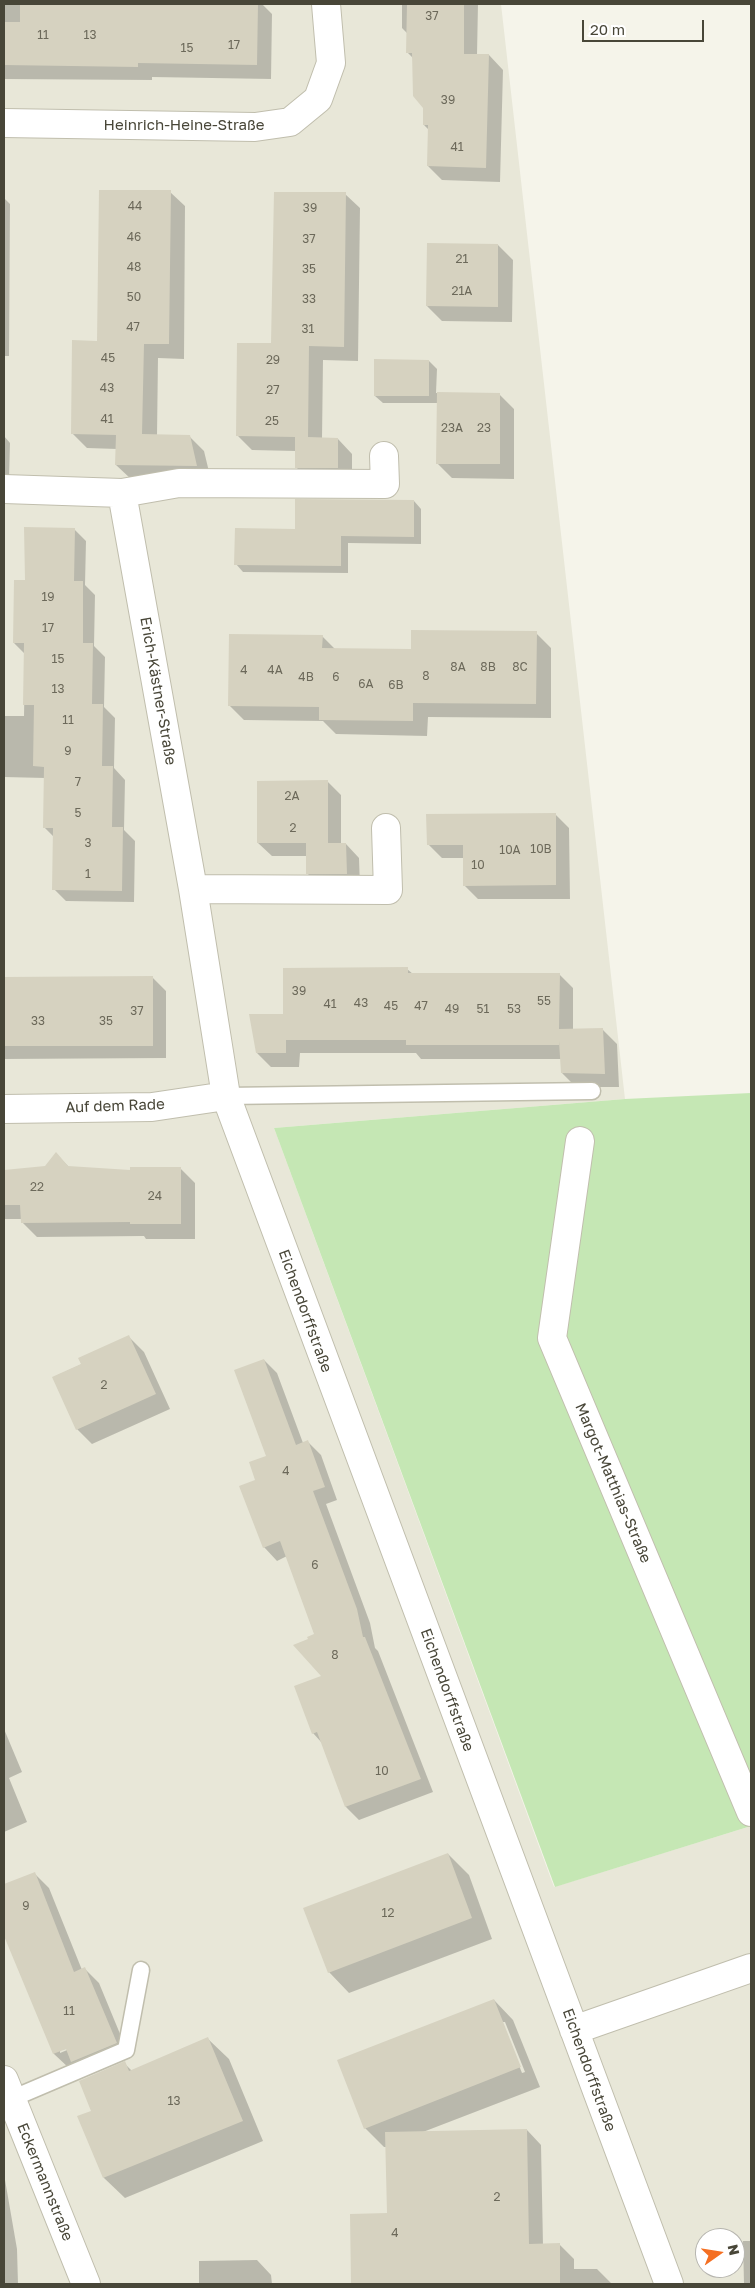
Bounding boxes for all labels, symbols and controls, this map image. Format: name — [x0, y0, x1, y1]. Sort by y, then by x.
house number: 37 — [425, 9, 439, 23]
scale bar — [585, 10, 708, 42]
text: 20 m — [590, 20, 625, 38]
house number: 11 — [37, 28, 49, 42]
house number: 13 — [84, 28, 96, 42]
house number: 17 — [228, 38, 240, 52]
house number: 15 — [181, 41, 193, 55]
house number: 39 — [441, 93, 455, 107]
street label: Heinrich-Heine-Straße — [104, 116, 264, 134]
house number: 41 — [450, 140, 464, 154]
house number: 44 — [128, 199, 142, 213]
house number: 39 — [303, 201, 317, 215]
house number: 46 — [127, 230, 141, 244]
house number: 37 — [302, 232, 316, 246]
house number: 21 — [456, 252, 468, 266]
house number: 48 — [127, 260, 141, 274]
house number: 35 — [302, 262, 316, 276]
house number: 21A — [452, 284, 472, 298]
house number: 50 — [127, 290, 141, 304]
house number: 33 — [302, 292, 316, 306]
house number: 47 — [126, 320, 140, 334]
house number: 31 — [302, 322, 314, 336]
house number: 45 — [101, 351, 115, 365]
house number: 29 — [266, 353, 280, 367]
house number: 43 — [100, 381, 114, 395]
house number: 27 — [266, 383, 280, 397]
house number: 41 — [100, 412, 114, 426]
house number: 25 — [265, 414, 279, 428]
house number: 23A — [441, 421, 463, 435]
house number: 23 — [477, 421, 491, 435]
house number: 19 — [41, 590, 55, 604]
street label: Erich-Kästner-Straße — [136, 615, 180, 767]
house number: 17 — [42, 621, 54, 635]
house number: 15 — [52, 652, 64, 666]
house number: 8A — [450, 660, 466, 674]
house number: 8B — [480, 660, 496, 674]
house number: 8C — [512, 660, 528, 674]
house number: 4 — [240, 663, 248, 677]
house number: 4A — [267, 663, 283, 677]
house number: 8 — [422, 669, 430, 683]
house number: 4B — [298, 670, 314, 684]
house number: 6 — [332, 670, 340, 684]
house number: 6A — [358, 677, 374, 691]
house number: 6B — [388, 678, 404, 692]
house number: 13 — [52, 682, 64, 696]
house number: 11 — [62, 713, 74, 727]
house number: 9 — [64, 744, 72, 758]
house number: 7 — [75, 775, 81, 789]
house number: 2A — [285, 789, 299, 803]
house number: 5 — [75, 806, 81, 820]
house number: 2 — [290, 821, 296, 835]
house number: 3 — [84, 836, 92, 850]
house number: 10B — [530, 842, 552, 856]
house number: 10A — [499, 843, 521, 857]
house number: 10 — [471, 858, 485, 872]
house number: 1 — [85, 867, 91, 881]
house number: 39 — [292, 984, 306, 998]
house number: 55 — [537, 994, 551, 1008]
house number: 43 — [354, 996, 368, 1010]
house number: 41 — [323, 997, 337, 1011]
house number: 45 — [384, 999, 398, 1013]
house number: 47 — [414, 999, 428, 1013]
house number: 49 — [445, 1002, 459, 1016]
house number: 51 — [477, 1002, 489, 1016]
house number: 53 — [507, 1002, 521, 1016]
house number: 37 — [130, 1004, 144, 1018]
house number: 33 — [31, 1014, 45, 1028]
house number: 35 — [99, 1014, 113, 1028]
street label: Auf dem Rade — [65, 1095, 165, 1117]
house number: 22 — [30, 1180, 44, 1194]
house number: 24 — [148, 1189, 162, 1203]
street label: Eichendorffstraße — [274, 1247, 336, 1375]
house number: 2 — [101, 1378, 107, 1392]
street label: Margot-Matthias-Straße — [571, 1400, 655, 1566]
house number: 4 — [282, 1464, 290, 1478]
house number: 6 — [311, 1558, 319, 1572]
street label: Eichendorffstraße — [416, 1626, 478, 1754]
house number: 8 — [331, 1648, 339, 1662]
house number: 10 — [375, 1764, 389, 1778]
house number: 9 — [22, 1899, 30, 1913]
house number: 12 — [382, 1906, 394, 1920]
house number: 11 — [63, 2004, 75, 2018]
street label: Eichendorffstraße — [558, 2006, 620, 2134]
house number: 13 — [168, 2094, 180, 2108]
street label: Eckermannstraße — [13, 2120, 77, 2244]
house number: 2 — [494, 2190, 500, 2204]
house number: 4 — [391, 2226, 399, 2240]
north arrow — [695, 2228, 745, 2278]
text: N — [725, 2243, 744, 2257]

